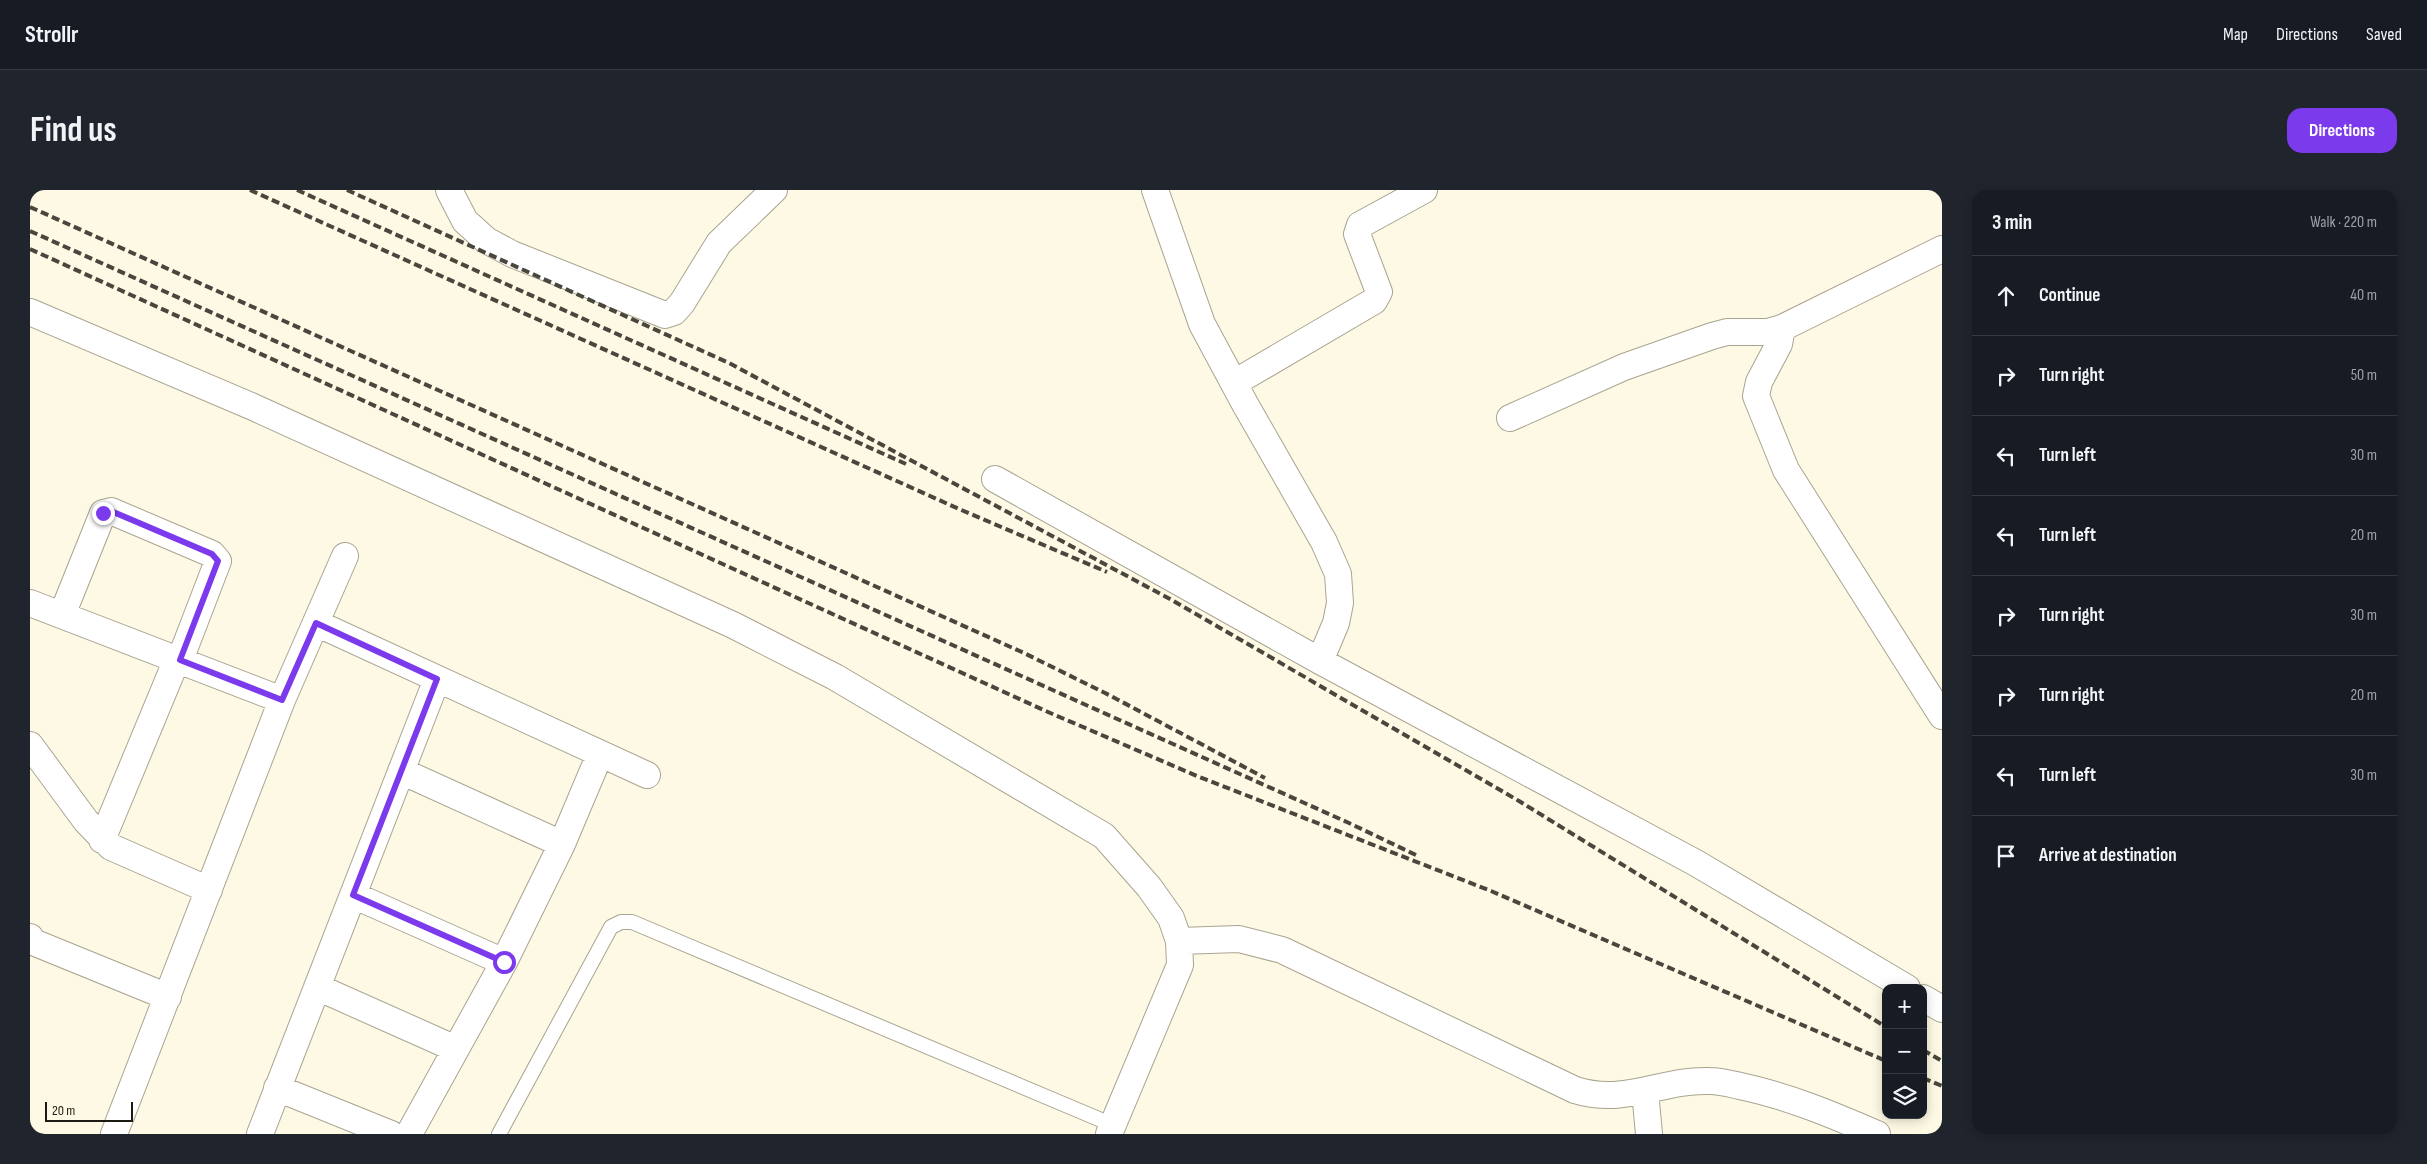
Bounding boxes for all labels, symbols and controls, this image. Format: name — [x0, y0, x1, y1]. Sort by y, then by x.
text: Strollr — [25, 20, 79, 49]
text: Map — [2223, 24, 2248, 45]
text: Directions — [2276, 24, 2338, 45]
text: Saved — [2366, 24, 2402, 45]
button: Directions — [2287, 108, 2397, 153]
text: Find us — [30, 109, 117, 152]
text: 3 min — [1992, 210, 2032, 235]
text: Walk · 220 m — [2310, 213, 2377, 232]
icon: ahead — [1992, 282, 2020, 310]
text: Continue — [2039, 284, 2100, 307]
text: 40 m — [2350, 286, 2377, 305]
icon: right — [1992, 362, 2020, 390]
text: Turn right — [2039, 364, 2104, 387]
text: 50 m — [2351, 366, 2377, 385]
icon: left — [1992, 442, 2020, 470]
text: Turn left — [2039, 444, 2096, 467]
text: 30 m — [2350, 446, 2377, 465]
route end — [92, 502, 115, 525]
icon: left — [1992, 522, 2020, 550]
text: Turn left — [2039, 524, 2096, 547]
text: 20 m — [2350, 526, 2377, 545]
icon: right — [1992, 602, 2020, 630]
text: Turn right — [2039, 604, 2104, 627]
text: 30 m — [2350, 606, 2377, 625]
icon: right — [1992, 682, 2020, 710]
text: Turn right — [2039, 684, 2104, 707]
text: 20 m — [2350, 686, 2377, 705]
icon: left — [1992, 762, 2020, 790]
text: Turn left — [2039, 764, 2096, 787]
text: 30 m — [2350, 766, 2377, 785]
icon: arrive — [1992, 842, 2020, 870]
text: Arrive at destination — [2039, 844, 2177, 867]
route start — [493, 951, 516, 974]
map controls — [1882, 984, 1927, 1119]
button: + — [1882, 984, 1927, 1029]
button: − — [1882, 1029, 1927, 1074]
button: layers — [1882, 1074, 1927, 1119]
scale bar — [45, 1099, 132, 1122]
text: 20 m — [52, 1102, 75, 1119]

